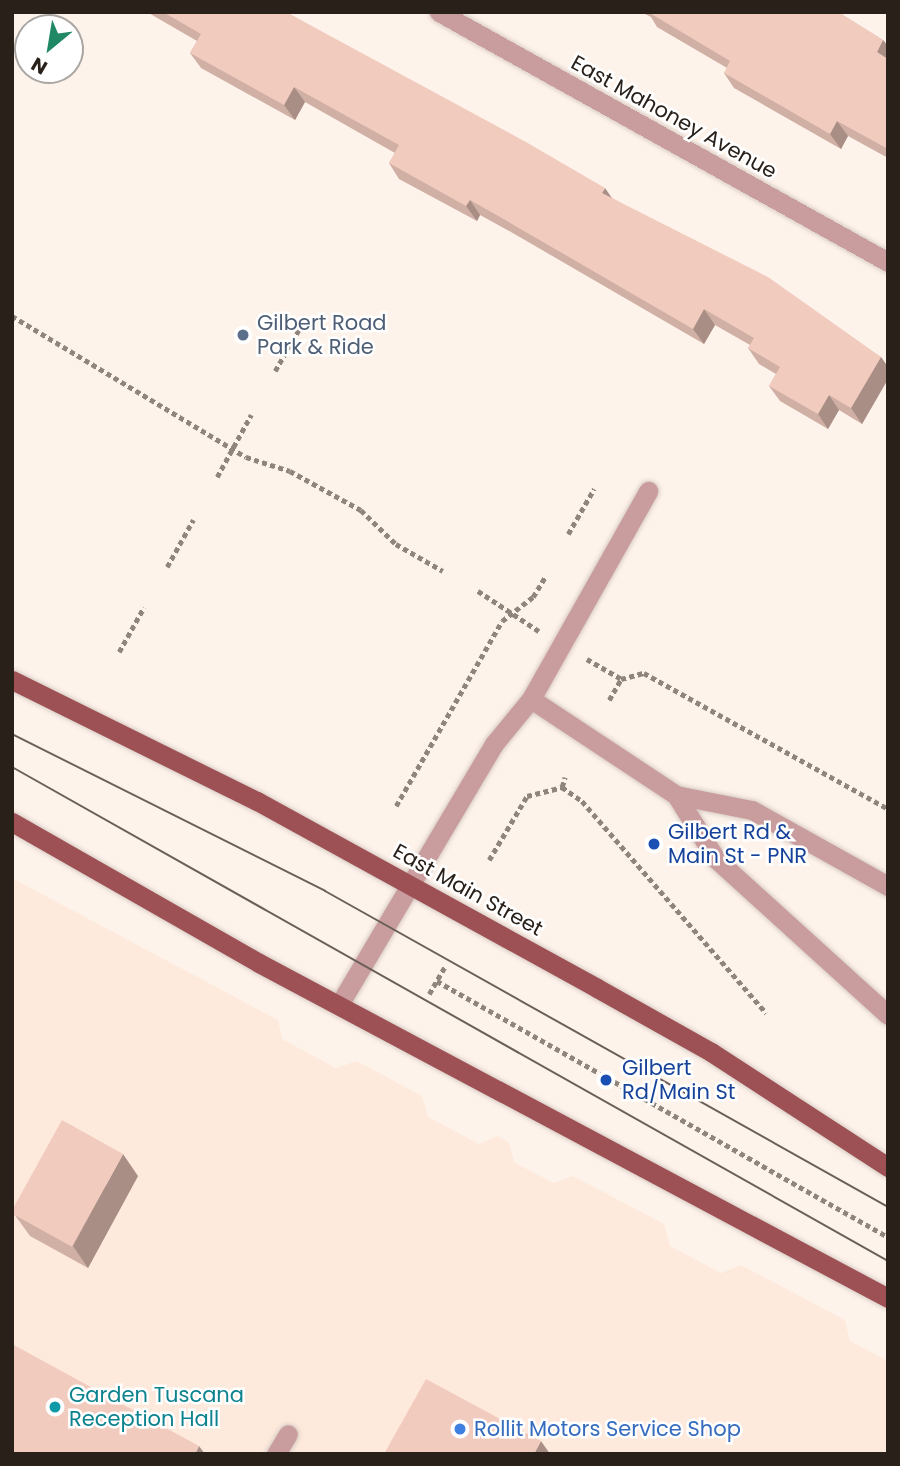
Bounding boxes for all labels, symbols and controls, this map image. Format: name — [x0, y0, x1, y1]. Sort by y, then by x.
north arrow — [14, 14, 84, 84]
street label: East Mahoney Avenue — [567, 50, 781, 184]
text: N — [26, 51, 52, 81]
place label: Gilbert Road Park & Ride — [257, 310, 387, 360]
marker: Gilbert Road Park & Ride — [235, 327, 251, 343]
place label: Gilbert Rd & Main St - PNR — [668, 819, 807, 869]
marker: Gilbert Rd & Main St - PNR — [646, 836, 662, 852]
street label: East Main Street — [389, 838, 547, 942]
place label: Gilbert Rd/Main St — [622, 1055, 735, 1105]
marker: Gilbert Rd/Main St — [596, 1070, 616, 1090]
place label: Garden Tuscana Reception Hall — [69, 1382, 244, 1432]
marker: Garden Tuscana Reception Hall — [47, 1399, 63, 1415]
place label: Rollit Motors Service Shop — [474, 1416, 741, 1442]
marker: Rollit Motors Service Shop — [452, 1421, 468, 1437]

